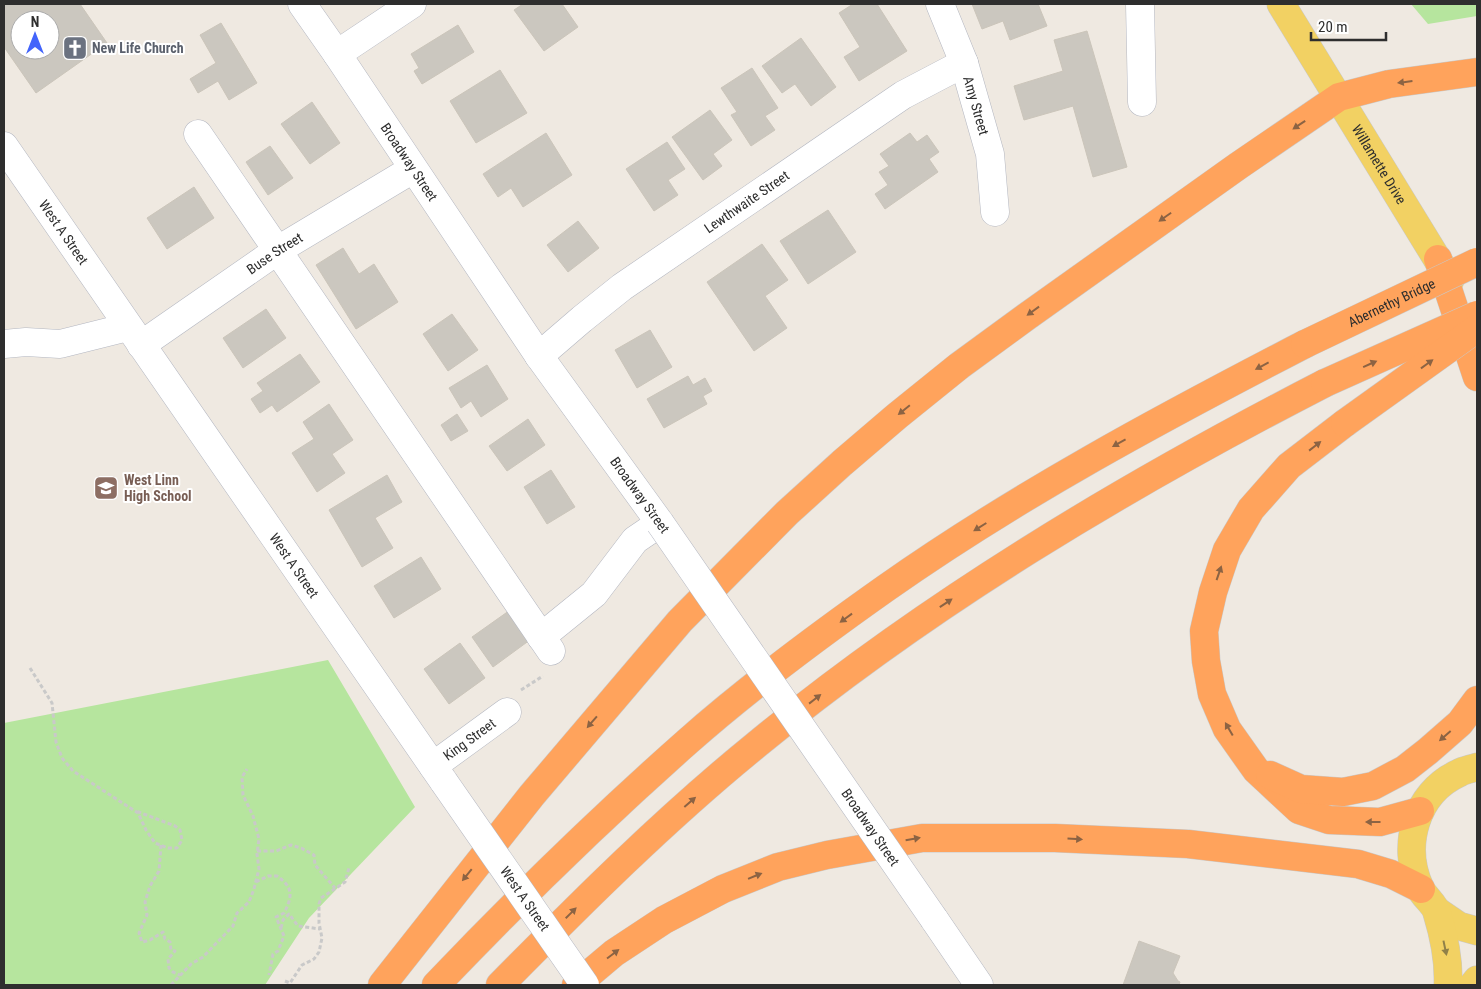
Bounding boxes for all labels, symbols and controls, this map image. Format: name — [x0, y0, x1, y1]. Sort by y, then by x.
north arrow — [10, 10, 60, 60]
scale bar — [1311, 10, 1386, 42]
text: N — [31, 14, 39, 30]
text: 20 m — [1318, 18, 1348, 36]
church icon: New Life Church — [62, 35, 88, 61]
place label: New Life Church — [92, 40, 184, 56]
street label: Amy Street — [960, 74, 992, 137]
one-way arrow — [1396, 78, 1412, 86]
street label: Broadway Street — [378, 120, 441, 204]
one-way arrow — [1292, 120, 1306, 129]
street label: Willamette Drive — [1349, 122, 1410, 207]
street label: Lewthwaite Street — [701, 167, 792, 236]
street label: West A Street — [36, 197, 92, 268]
one-way arrow — [1158, 212, 1172, 222]
street label: Buse Street — [243, 229, 305, 277]
street label: Abernethy Bridge — [1345, 275, 1438, 330]
one-way arrow — [1027, 306, 1040, 317]
one-way arrow — [1363, 359, 1377, 367]
one-way arrow — [1420, 359, 1434, 369]
one-way arrow — [1255, 362, 1269, 370]
one-way arrow — [898, 405, 911, 416]
one-way arrow — [1113, 439, 1126, 448]
one-way arrow — [1308, 440, 1321, 451]
street label: Broadway Street — [607, 454, 673, 536]
place label: West Linn High School — [124, 472, 192, 504]
school or university icon: West Linn High School — [93, 475, 119, 501]
one-way arrow — [973, 522, 986, 531]
street label: West A Street — [266, 530, 322, 601]
one-way arrow — [1216, 565, 1224, 580]
one-way arrow — [940, 598, 953, 608]
one-way arrow — [839, 613, 852, 623]
one-way arrow — [808, 693, 821, 704]
street label: King Street — [440, 715, 499, 764]
one-way arrow — [587, 716, 598, 729]
one-way arrow — [1224, 723, 1233, 736]
one-way arrow — [1439, 731, 1452, 742]
street label: Broadway Street — [838, 786, 903, 869]
one-way arrow — [683, 796, 695, 808]
one-way arrow — [1364, 818, 1380, 826]
one-way arrow — [905, 835, 921, 843]
one-way arrow — [1068, 835, 1084, 843]
street label: West A Street — [497, 863, 553, 934]
one-way arrow — [462, 869, 473, 882]
one-way arrow — [748, 872, 762, 880]
one-way arrow — [565, 908, 577, 920]
one-way arrow — [1441, 940, 1449, 956]
one-way arrow — [606, 949, 619, 960]

